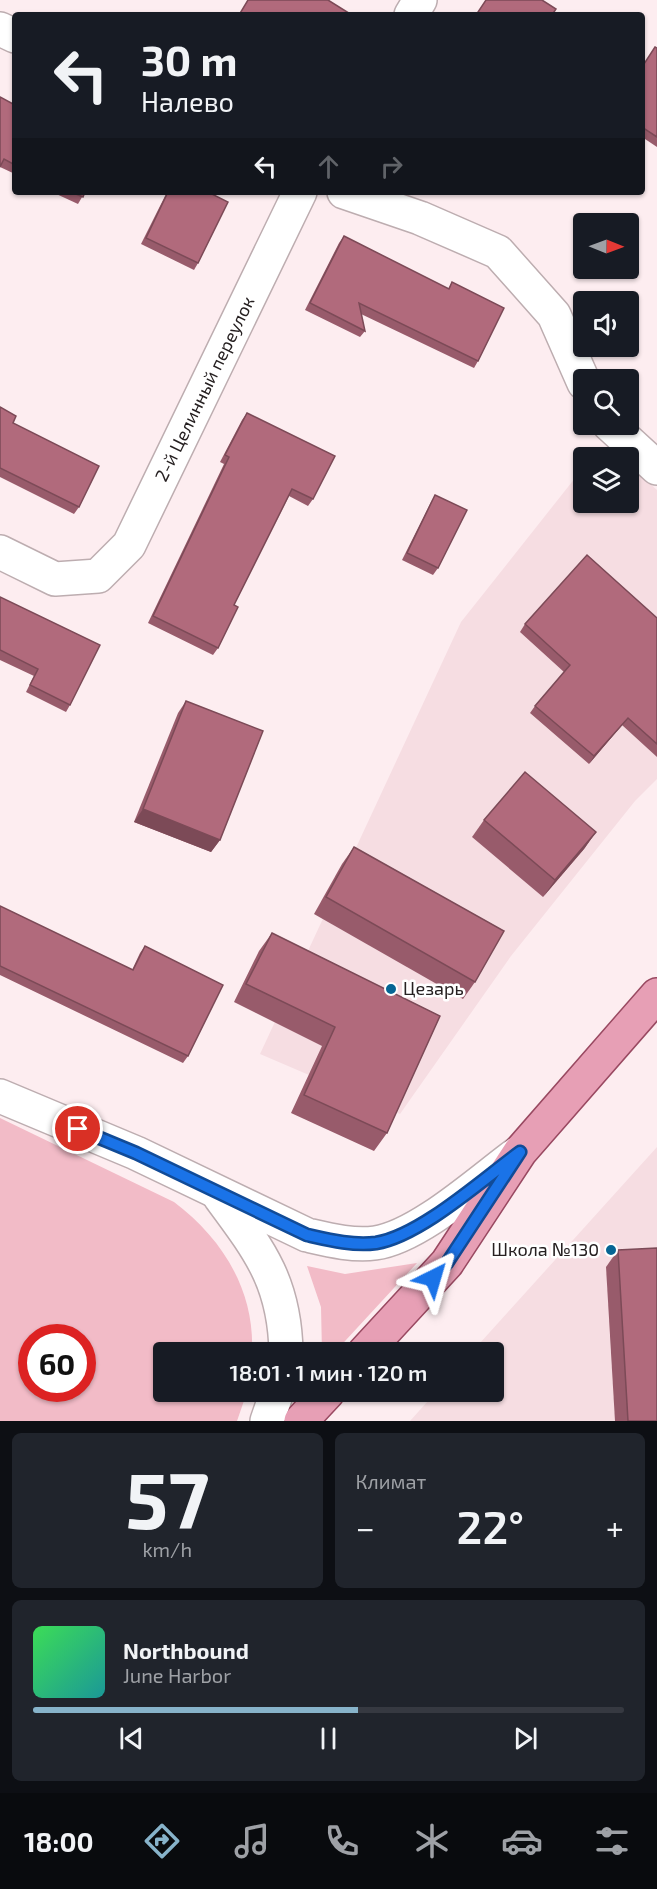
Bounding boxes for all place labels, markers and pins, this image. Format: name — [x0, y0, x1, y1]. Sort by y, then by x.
place label: Цезарь — [403, 977, 464, 999]
marker: Цезарь — [384, 982, 398, 996]
pin — [52, 1103, 103, 1154]
place label: Школа №130 — [491, 1238, 599, 1260]
marker: Школа №130 — [604, 1243, 618, 1257]

